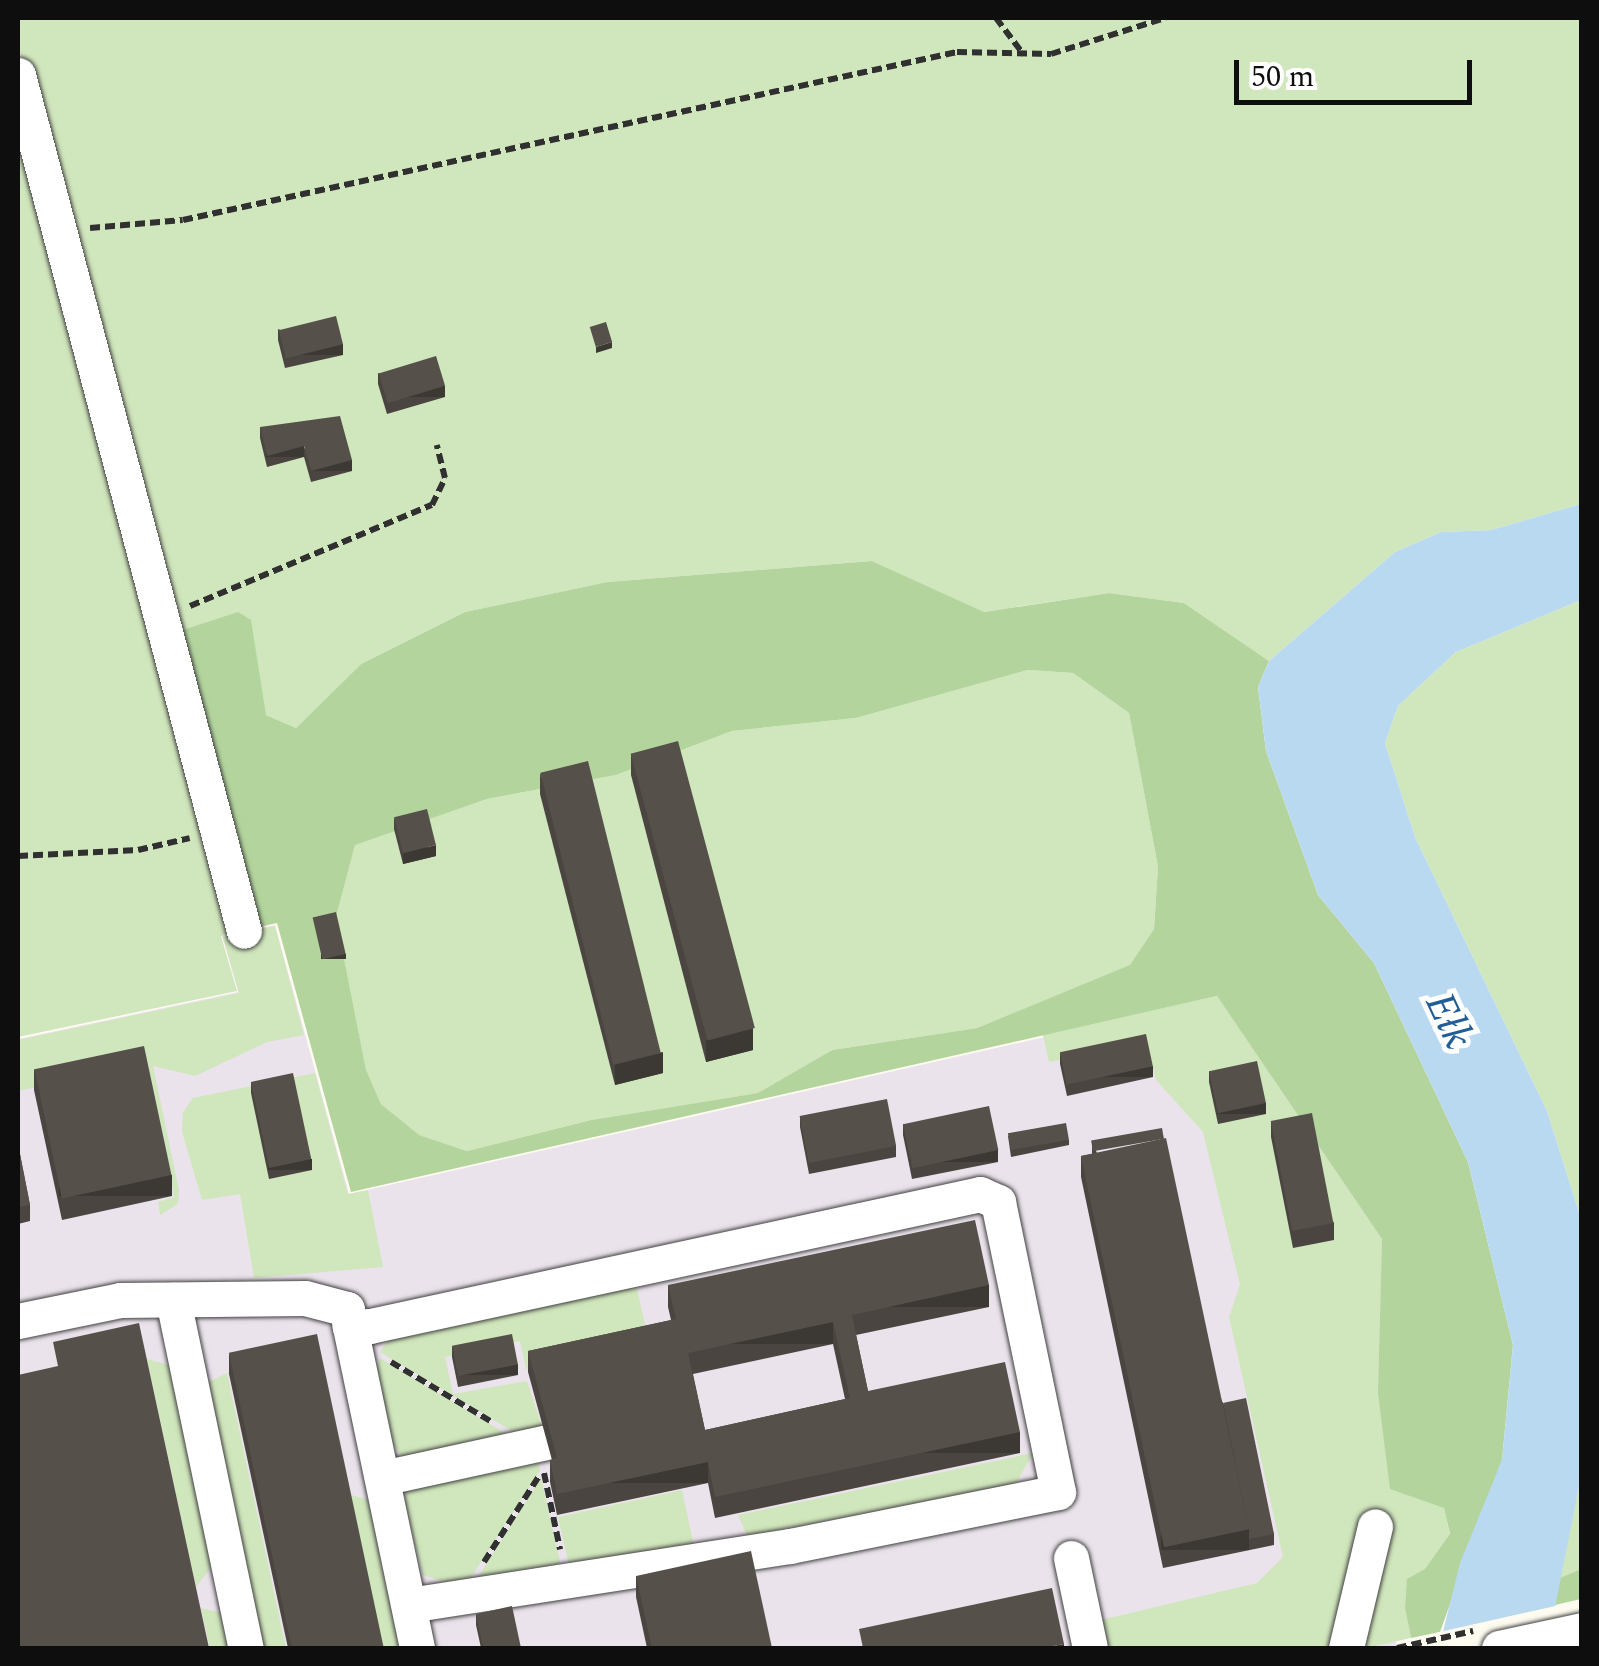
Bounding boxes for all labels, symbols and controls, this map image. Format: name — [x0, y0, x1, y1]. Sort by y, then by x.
scale bar — [1239, 40, 1476, 102]
text: 50 m — [1251, 54, 1314, 100]
water label: Ełk — [1413, 985, 1483, 1057]

